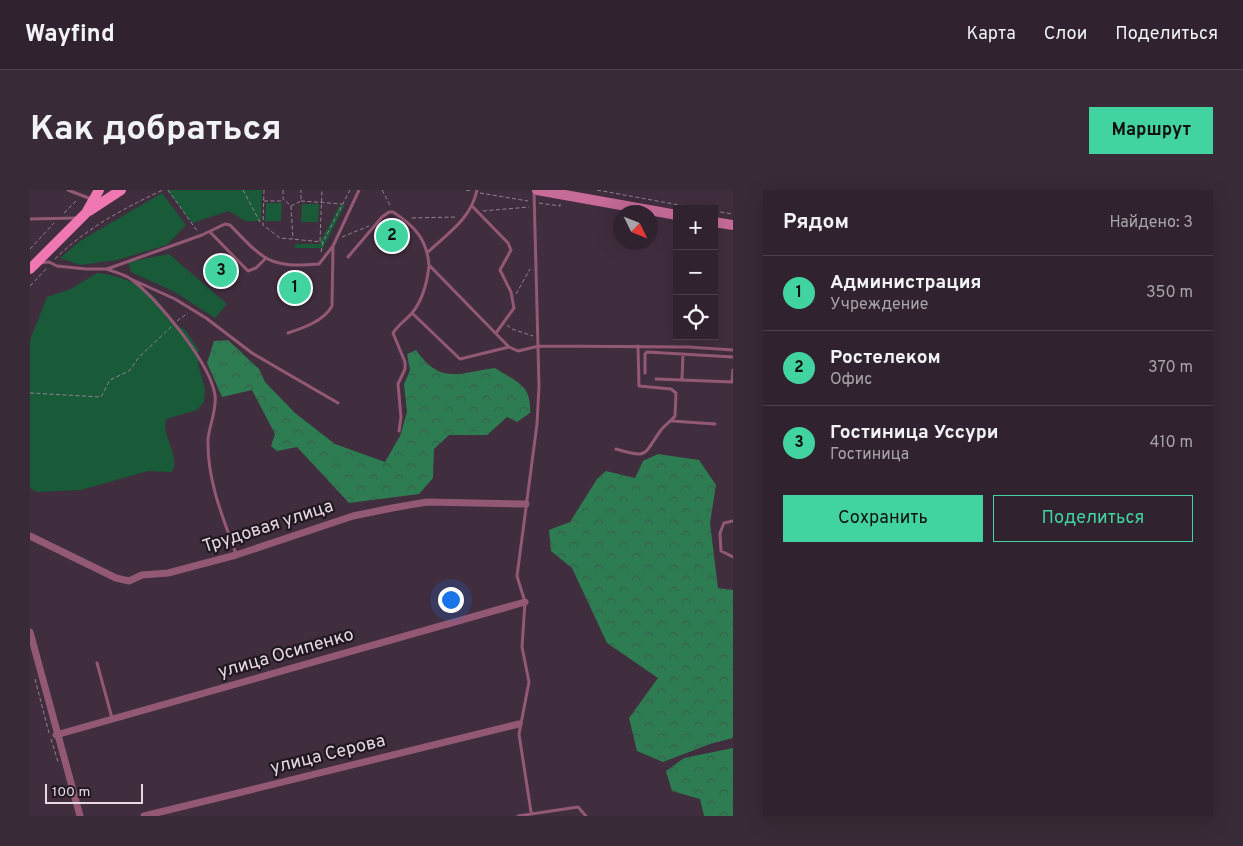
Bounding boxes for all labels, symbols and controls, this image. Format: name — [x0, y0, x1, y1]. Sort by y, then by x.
text: Wayfind — [25, 20, 115, 50]
text: Карта — [966, 23, 1016, 46]
text: Слои — [1044, 23, 1087, 46]
text: Поделиться — [1115, 23, 1218, 46]
button: Маршрут — [1089, 107, 1213, 154]
text: Как добраться — [30, 108, 282, 152]
north arrow — [613, 205, 658, 250]
map controls — [673, 205, 718, 340]
button: + — [673, 205, 718, 250]
text: Рядом — [783, 209, 849, 236]
text: Найдено: 3 — [1109, 213, 1193, 233]
pin: 2 — [376, 217, 408, 255]
button: − — [673, 250, 718, 295]
pin: 3 — [205, 252, 237, 290]
pin: 1 — [279, 269, 311, 307]
text: Администрация — [830, 271, 982, 295]
text: 1 — [796, 283, 802, 303]
text: 350 m — [1146, 283, 1193, 303]
button: locate — [673, 295, 718, 340]
text: Учреждение — [830, 295, 928, 315]
text: Ростелеком — [830, 346, 941, 370]
text: 2 — [794, 358, 804, 378]
text: 370 m — [1148, 358, 1193, 378]
text: Офис — [830, 370, 872, 390]
text: Гостиница Уссури — [830, 421, 999, 445]
text: 3 — [794, 433, 804, 453]
text: 410 m — [1150, 433, 1193, 453]
text: Гостиница — [830, 445, 909, 465]
street label: Трудовая улица — [200, 495, 336, 559]
button: Сохранить — [783, 495, 983, 542]
button: Поделиться — [993, 495, 1193, 542]
your location — [438, 587, 464, 613]
street label: улица Осипенко — [216, 624, 356, 684]
street label: улица Серова — [268, 730, 388, 780]
scale bar — [45, 781, 142, 804]
text: 100 m — [52, 784, 90, 801]

